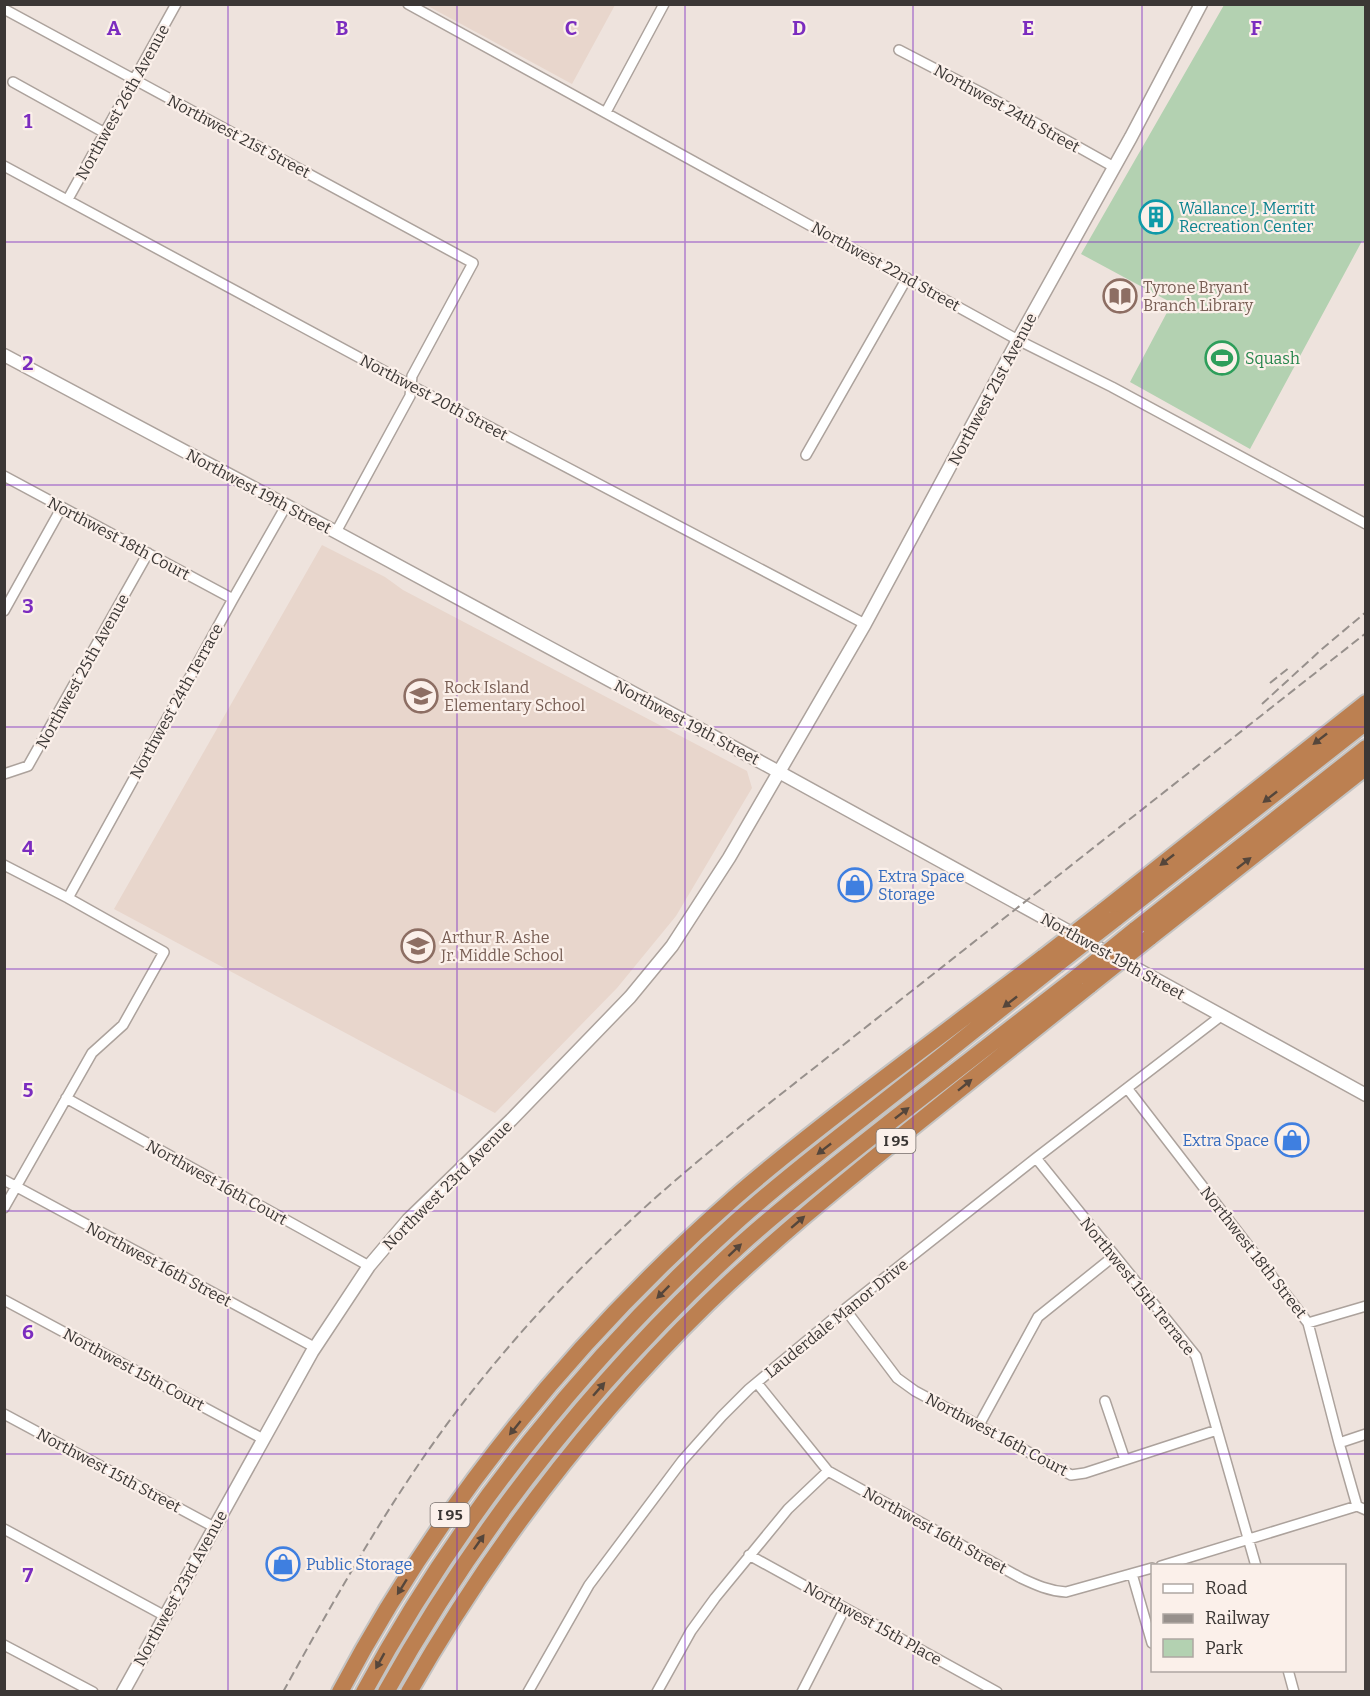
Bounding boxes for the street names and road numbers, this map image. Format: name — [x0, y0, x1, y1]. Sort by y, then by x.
street label: Northwest 26th Avenue — [71, 21, 173, 183]
street label: Northwest 24th Street — [931, 60, 1083, 157]
street label: Northwest 21st Street — [164, 91, 313, 182]
street label: Northwest 22nd Street — [808, 218, 964, 315]
street label: Northwest 21st Avenue — [944, 310, 1041, 469]
street label: Northwest 20th Street — [357, 350, 511, 445]
street label: Northwest 19th Street — [183, 445, 335, 538]
street label: Northwest 18th Court — [44, 493, 193, 584]
street label: Northwest 25th Avenue — [32, 591, 133, 752]
street label: Northwest 24th Terrace — [126, 620, 227, 782]
street label: Northwest 19th Street — [611, 676, 763, 769]
street label: Northwest 19th Street — [1037, 909, 1188, 1004]
street label: Northwest 23rd Avenue — [379, 1117, 516, 1254]
road number: I 95 — [876, 1129, 916, 1153]
street label: Northwest 16th Court — [143, 1136, 291, 1229]
street label: Northwest 18th Street — [1196, 1183, 1311, 1322]
street label: Northwest 15th Terrace — [1076, 1214, 1199, 1359]
street label: Northwest 16th Street — [83, 1218, 235, 1311]
street label: Lauderdale Manor Drive — [761, 1255, 912, 1382]
street label: Northwest 15th Court — [60, 1324, 208, 1415]
street label: Northwest 16th Court — [922, 1389, 1071, 1480]
street label: Northwest 15th Street — [33, 1424, 184, 1517]
street label: Northwest 16th Street — [859, 1483, 1010, 1578]
road number: I 95 — [430, 1503, 470, 1527]
street label: Northwest 23rd Avenue — [130, 1507, 231, 1669]
street label: Northwest 15th Place — [800, 1578, 945, 1669]

